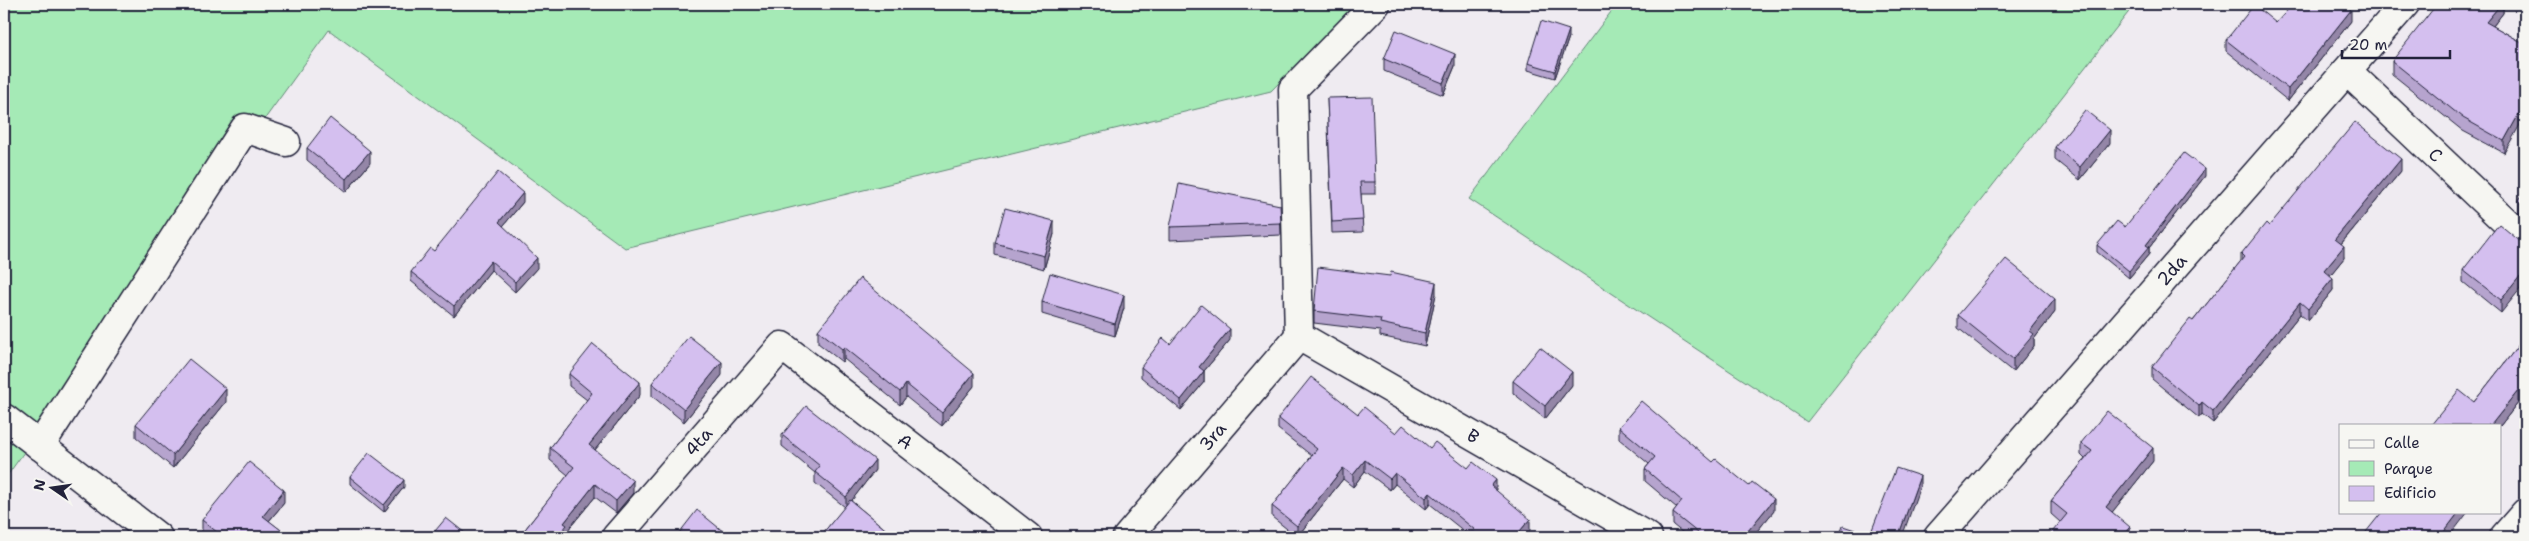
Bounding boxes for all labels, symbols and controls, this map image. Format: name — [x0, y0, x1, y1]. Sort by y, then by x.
scale bar — [2342, 28, 2449, 60]
text: 20 m — [2349, 35, 2388, 55]
street label: C — [2423, 142, 2448, 168]
street label: 2da — [2152, 249, 2192, 291]
street label: 3ra — [1194, 417, 1232, 456]
street label: 4ta — [679, 422, 718, 462]
street label: B — [1463, 423, 1484, 449]
legend — [2339, 424, 2502, 514]
street label: A — [893, 428, 918, 455]
text: Calle — [2384, 433, 2420, 453]
text: Parque — [2384, 459, 2433, 479]
north arrow — [28, 464, 78, 514]
text: N — [29, 478, 49, 493]
text: Edificio — [2384, 483, 2436, 503]

